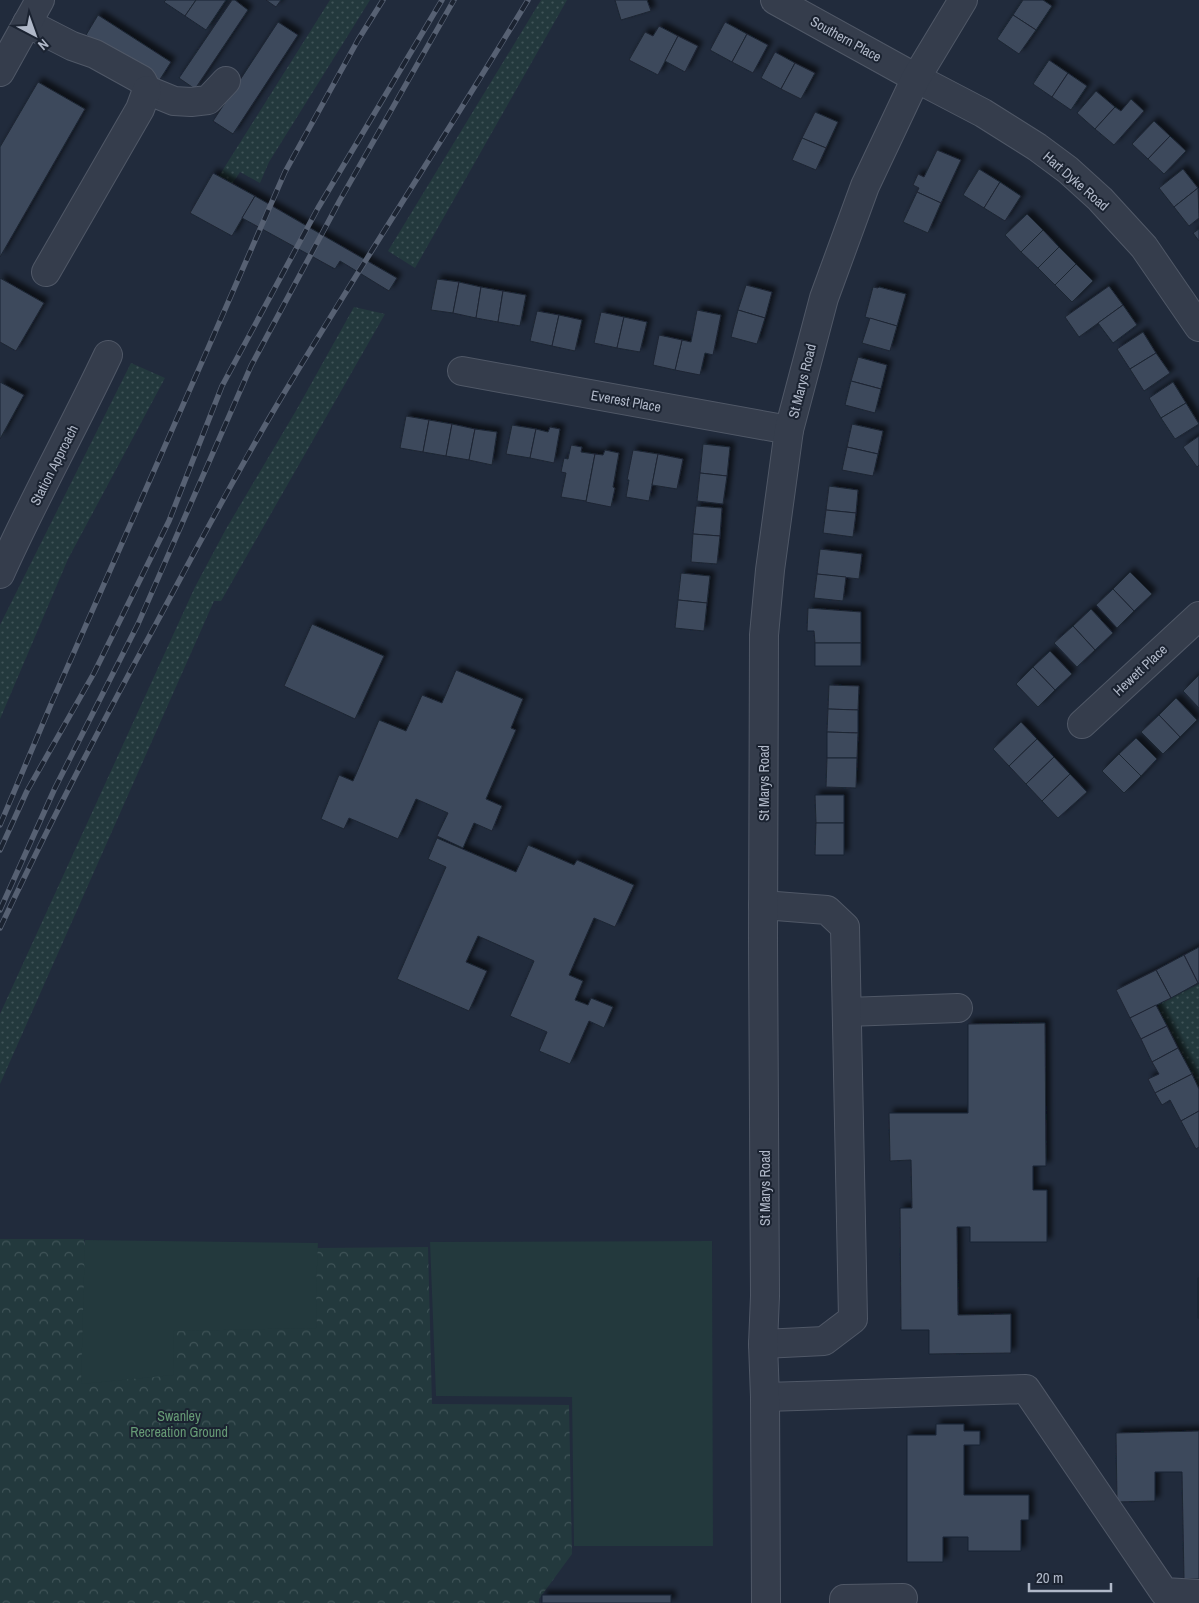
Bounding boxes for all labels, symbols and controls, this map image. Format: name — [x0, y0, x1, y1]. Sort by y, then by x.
north arrow — [10, 10, 60, 60]
street label: Southern Place — [807, 12, 885, 66]
text: N — [34, 35, 53, 54]
street label: Hart Dyke Road — [1039, 147, 1113, 215]
street label: St Marys Road — [784, 342, 820, 420]
street label: Everest Place — [590, 386, 662, 416]
street label: Station Approach — [26, 422, 82, 508]
street label: Hewett Place — [1109, 640, 1171, 700]
street label: St Marys Road — [755, 745, 773, 821]
street label: St Marys Road — [756, 1150, 774, 1226]
park label: Swanley Recreation Ground — [130, 1407, 228, 1441]
scale bar — [1029, 1560, 1112, 1592]
text: 20 m — [1036, 1567, 1063, 1588]

